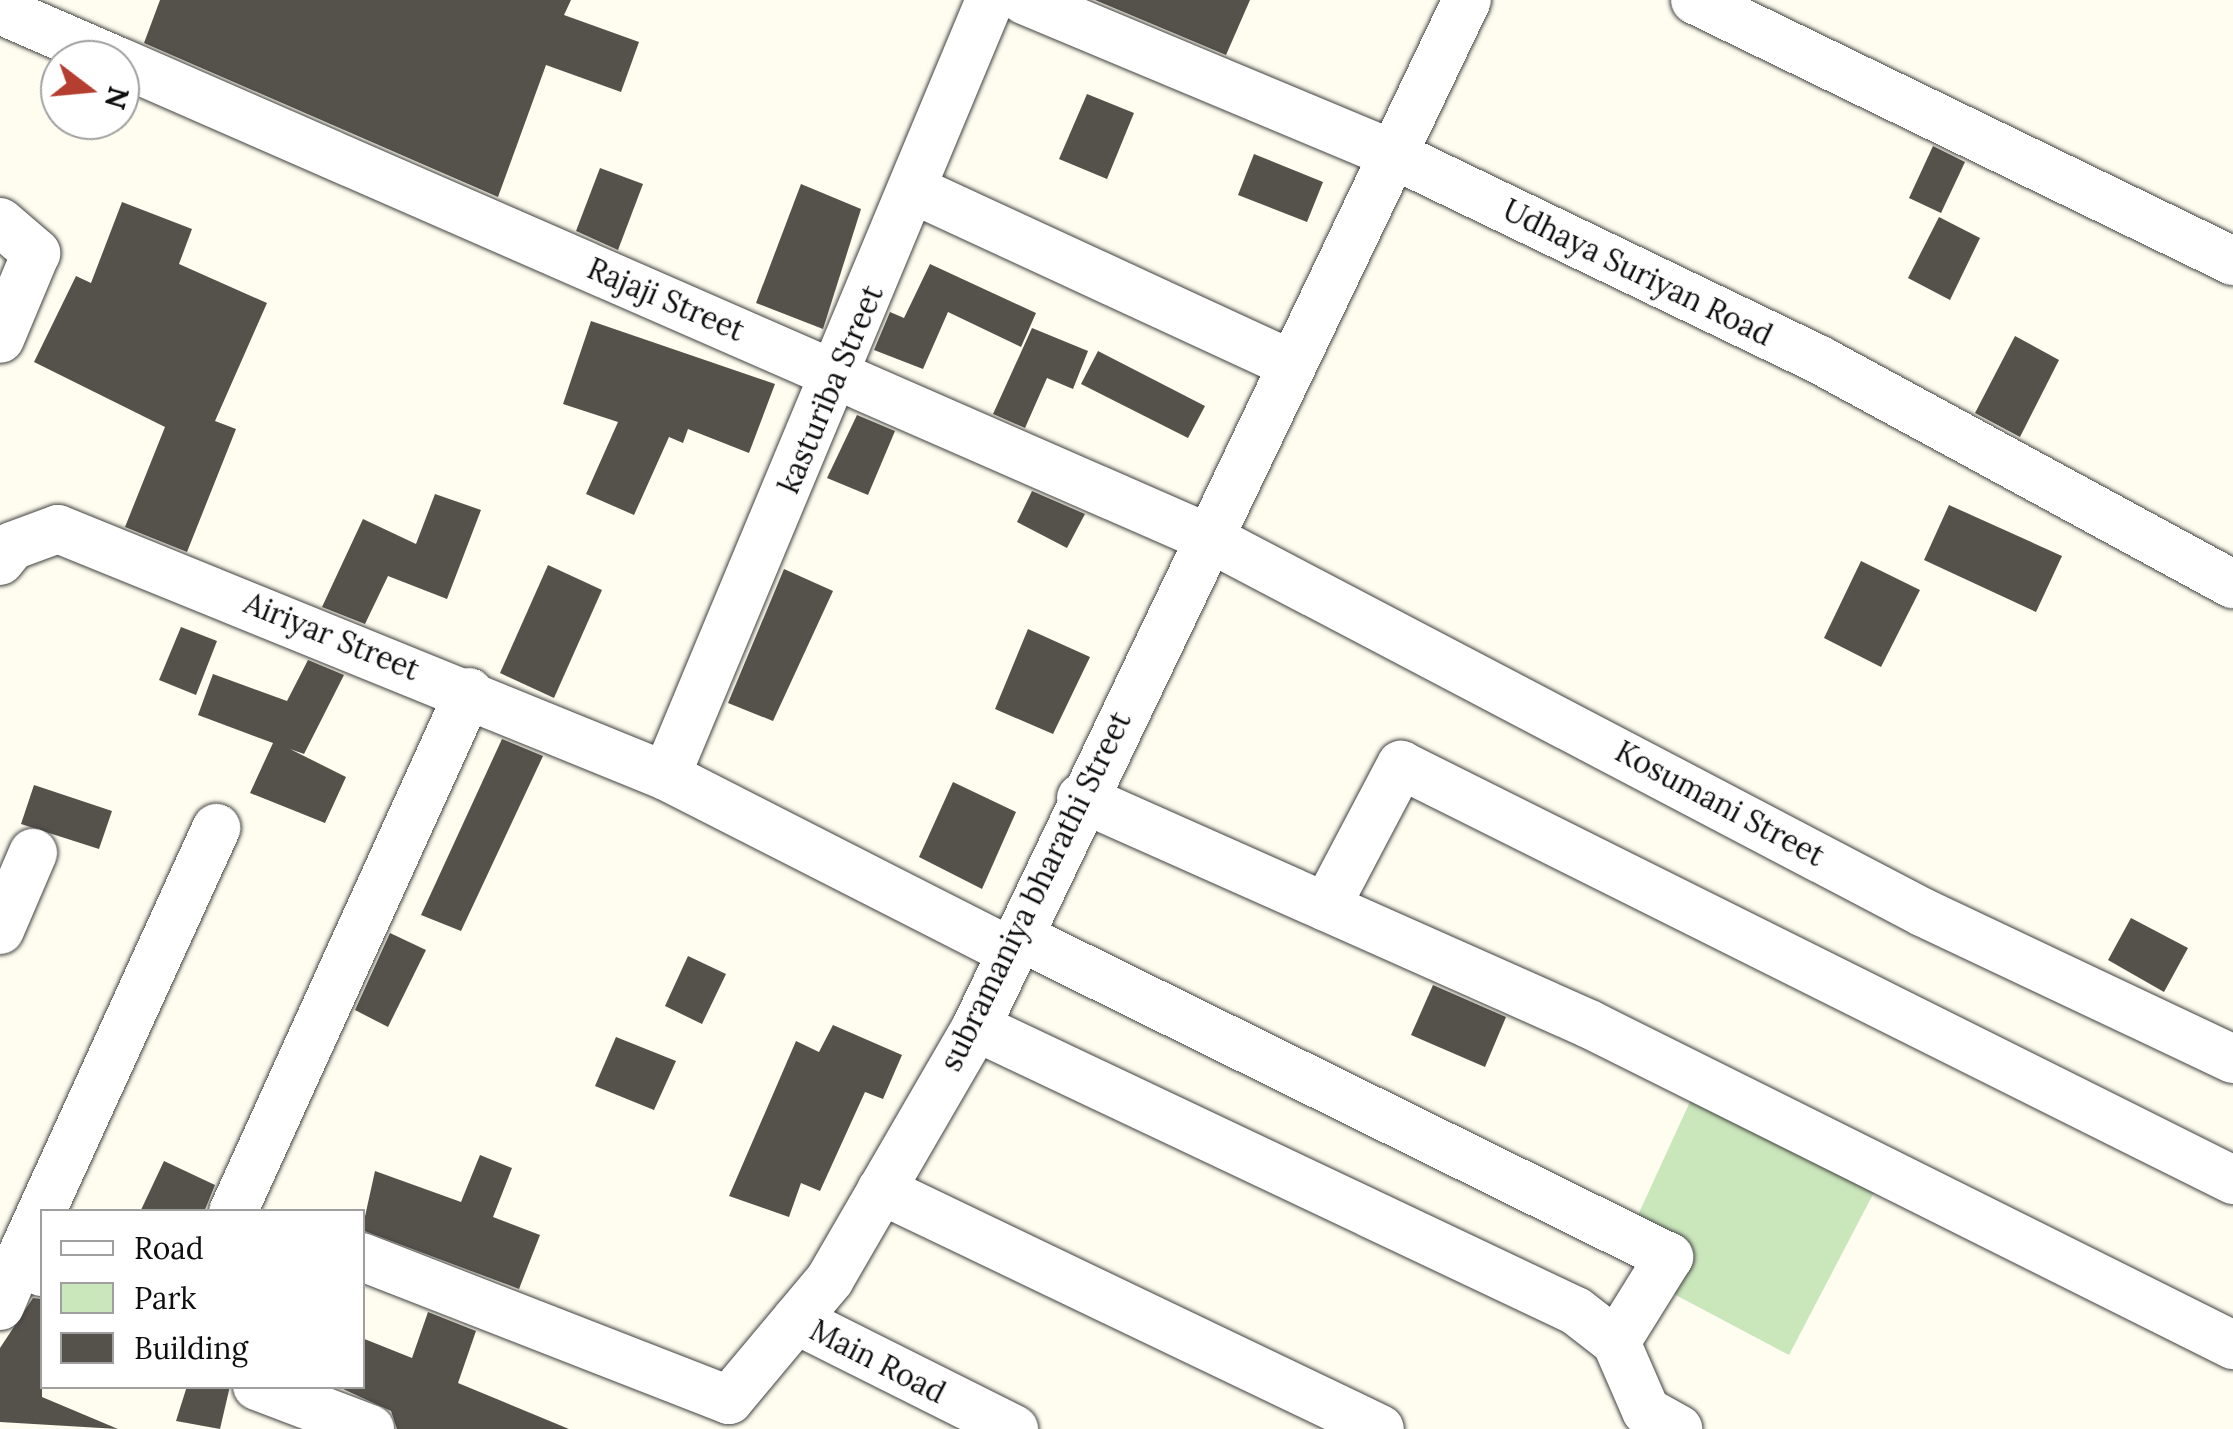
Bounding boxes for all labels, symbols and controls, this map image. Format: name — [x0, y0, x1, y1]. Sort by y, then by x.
north arrow — [40, 40, 140, 140]
text: N — [97, 82, 137, 113]
street label: Udhaya Suriyan Road — [1497, 191, 1779, 353]
street label: Rajaji Street — [582, 250, 750, 348]
street label: kasturiba Street — [770, 280, 890, 498]
street label: Airiyar Street — [239, 585, 425, 687]
street label: subramaniya bharathi Street — [932, 705, 1138, 1077]
street label: Kosumani Street — [1609, 733, 1831, 873]
legend — [40, 1209, 365, 1389]
text: Road — [134, 1229, 204, 1267]
text: Park — [134, 1279, 196, 1317]
street label: Main Road — [804, 1312, 952, 1410]
text: Building — [134, 1329, 248, 1367]

